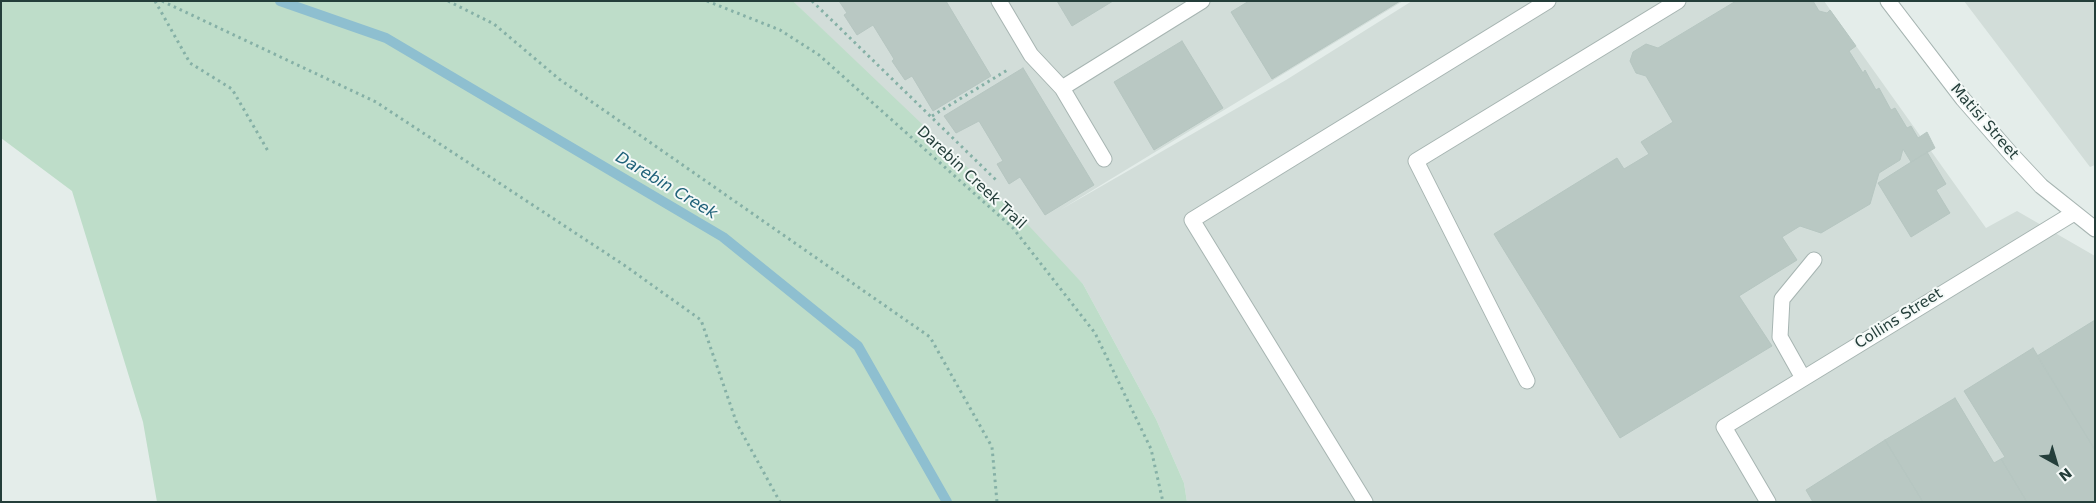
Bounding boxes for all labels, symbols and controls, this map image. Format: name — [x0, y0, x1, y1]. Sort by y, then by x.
street label: Matisi Street — [1946, 80, 2022, 164]
street label: Darebin Creek Trail — [913, 123, 1029, 233]
water label: Darebin Creek — [612, 148, 720, 224]
street label: Collins Street — [1852, 285, 1946, 353]
north arrow — [2031, 438, 2081, 488]
text: N — [2056, 465, 2075, 485]

